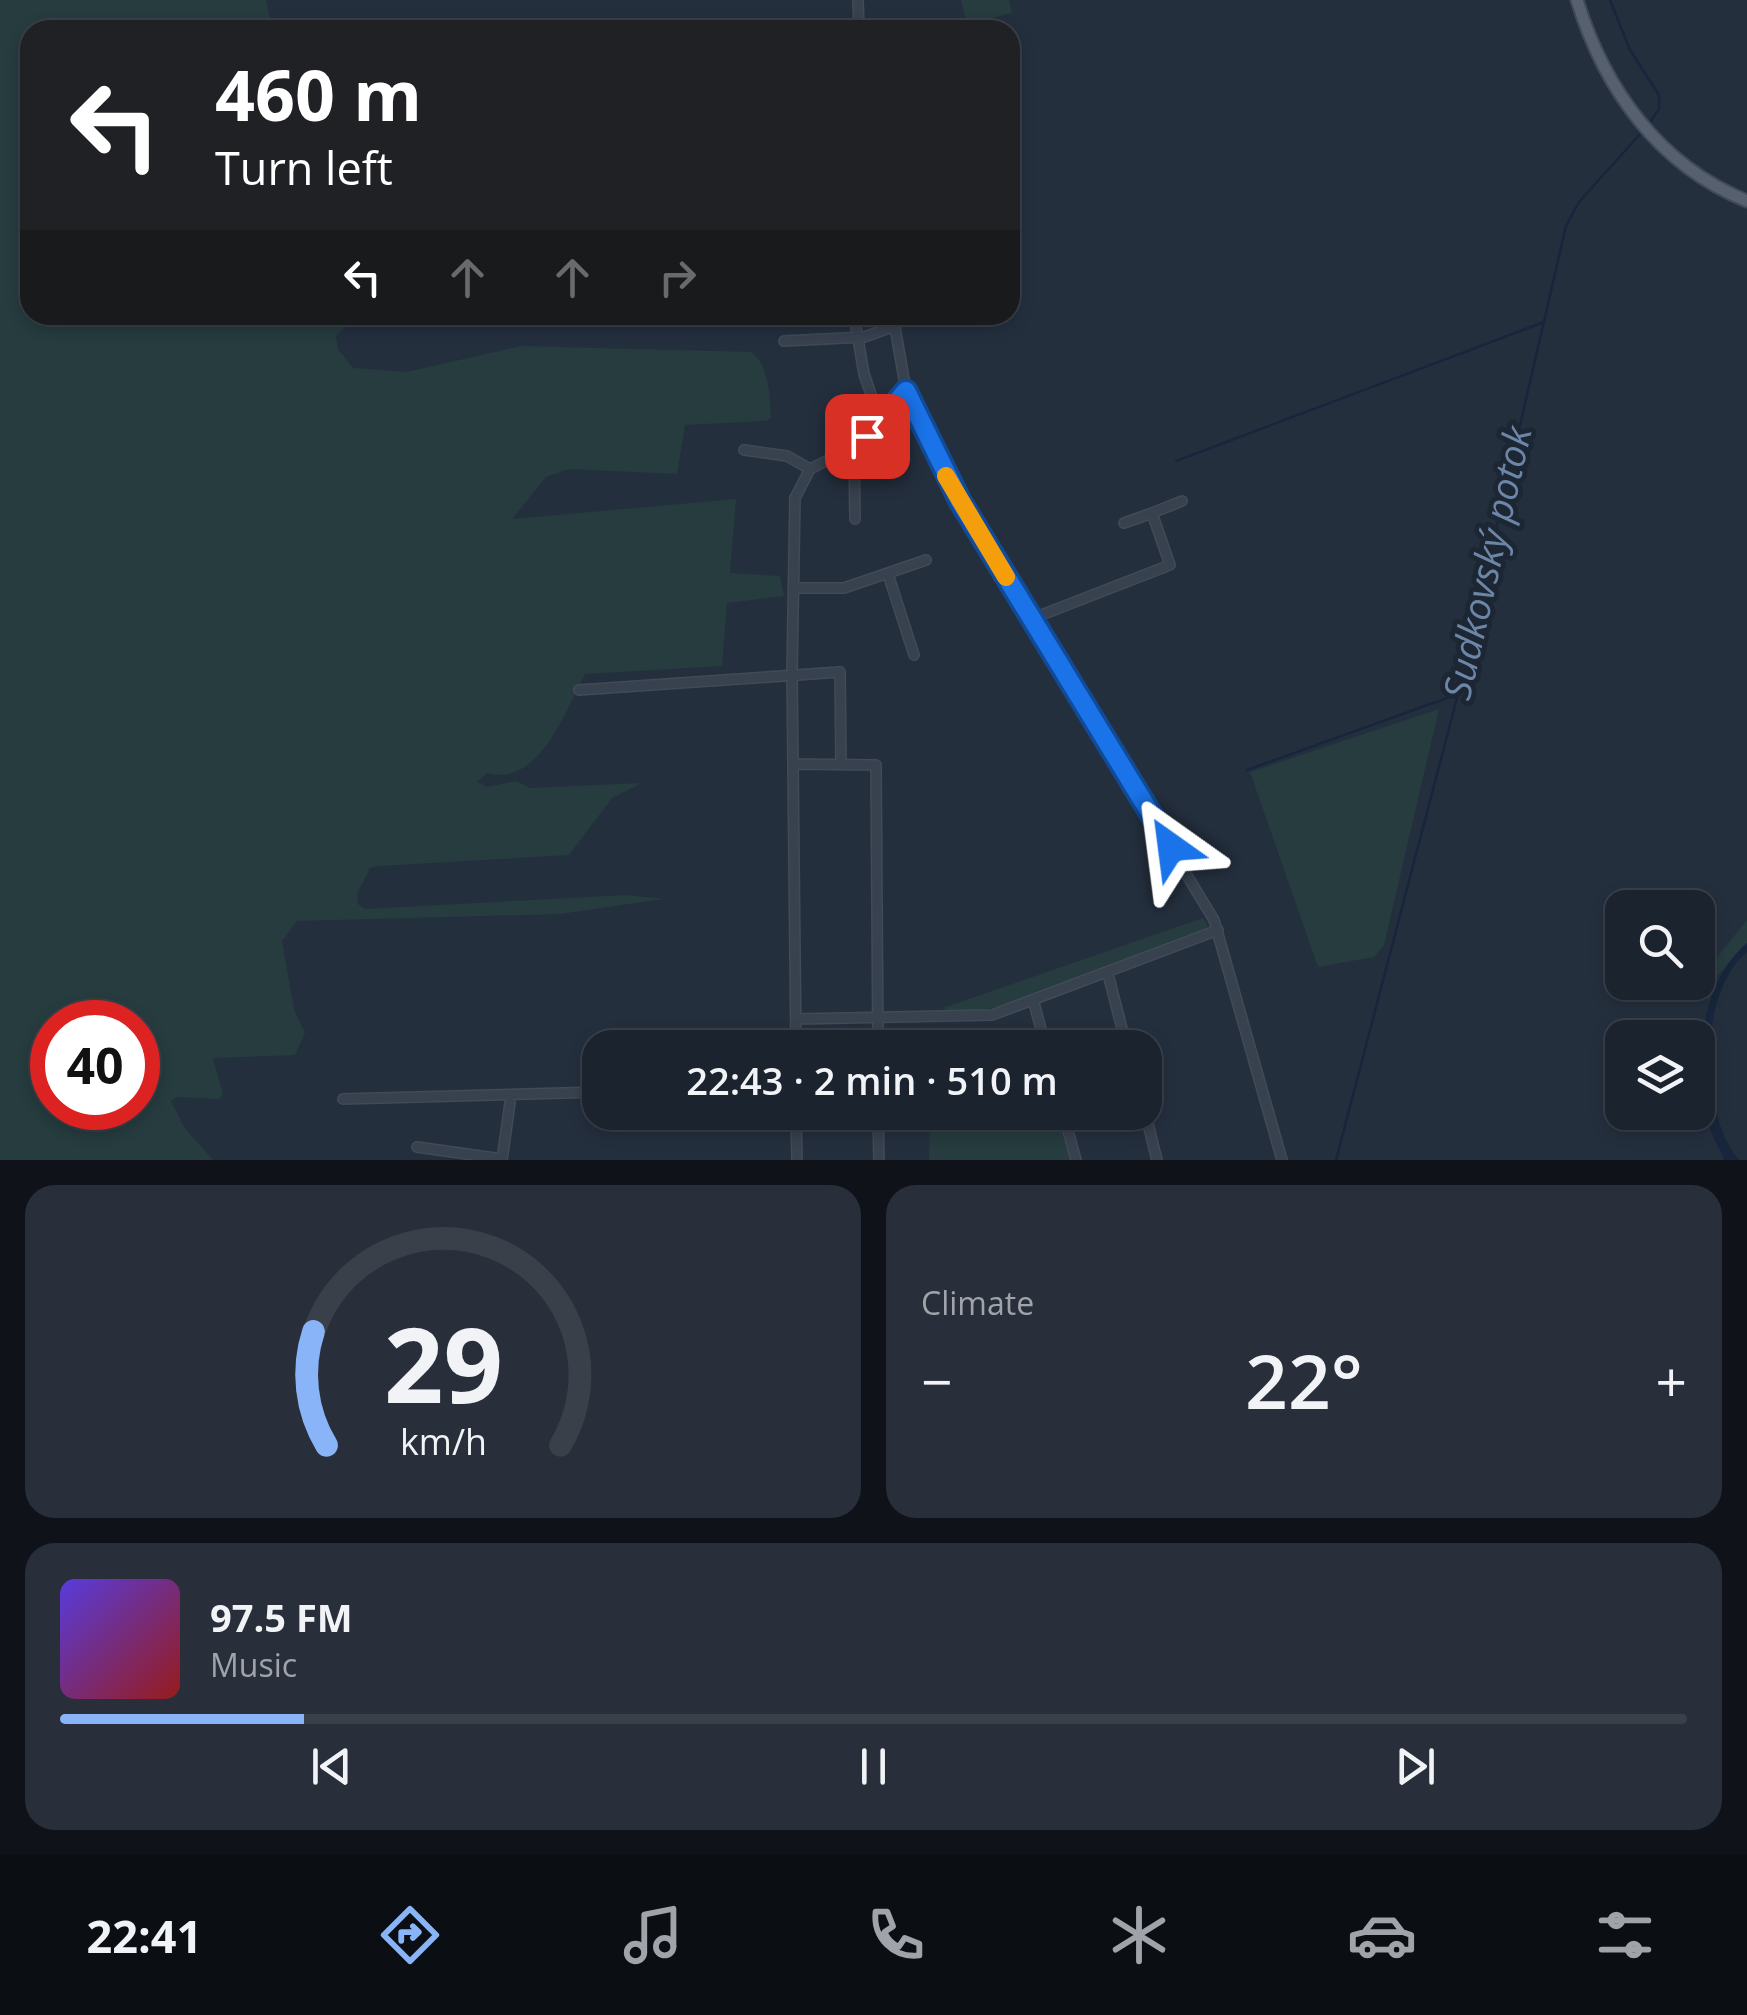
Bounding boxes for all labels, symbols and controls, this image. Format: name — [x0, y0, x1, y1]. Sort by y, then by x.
text: 460 m — [215, 46, 422, 142]
icon: left — [50, 60, 180, 190]
text: Turn left — [215, 137, 393, 198]
icon: left — [335, 250, 390, 305]
icon: ahead — [440, 250, 495, 305]
icon: ahead — [545, 250, 600, 305]
icon: right — [650, 250, 705, 305]
pin — [825, 394, 910, 479]
icon: arrive — [840, 409, 895, 464]
water label: Sudkovský potok — [1429, 420, 1543, 704]
position arrow — [1119, 795, 1223, 899]
map controls — [1605, 890, 1715, 1130]
button: search — [1605, 890, 1715, 1000]
speed limit sign: 40 — [30, 1000, 160, 1130]
button: layers — [1605, 1020, 1715, 1130]
text: 22:43 · 2 min · 510 m — [686, 1054, 1058, 1106]
text: Climate — [921, 1281, 1034, 1324]
text: 29 — [384, 1292, 502, 1433]
text: 22° — [1245, 1329, 1363, 1431]
text: − — [921, 1343, 952, 1418]
text: + — [1656, 1343, 1687, 1418]
text: km/h — [400, 1417, 486, 1465]
text: 97.5 FM — [210, 1591, 353, 1643]
text: Music — [210, 1643, 297, 1686]
icon: previous — [304, 1739, 359, 1794]
icon: pause — [846, 1739, 901, 1794]
icon: next — [1388, 1739, 1443, 1794]
icon: directions — [375, 1900, 445, 1970]
icon: music — [618, 1900, 688, 1970]
icon: phone — [861, 1900, 931, 1970]
icon: climate — [1104, 1900, 1174, 1970]
icon: car — [1347, 1900, 1417, 1970]
icon: filters — [1590, 1900, 1660, 1970]
text: 22:41 — [87, 1905, 202, 1966]

